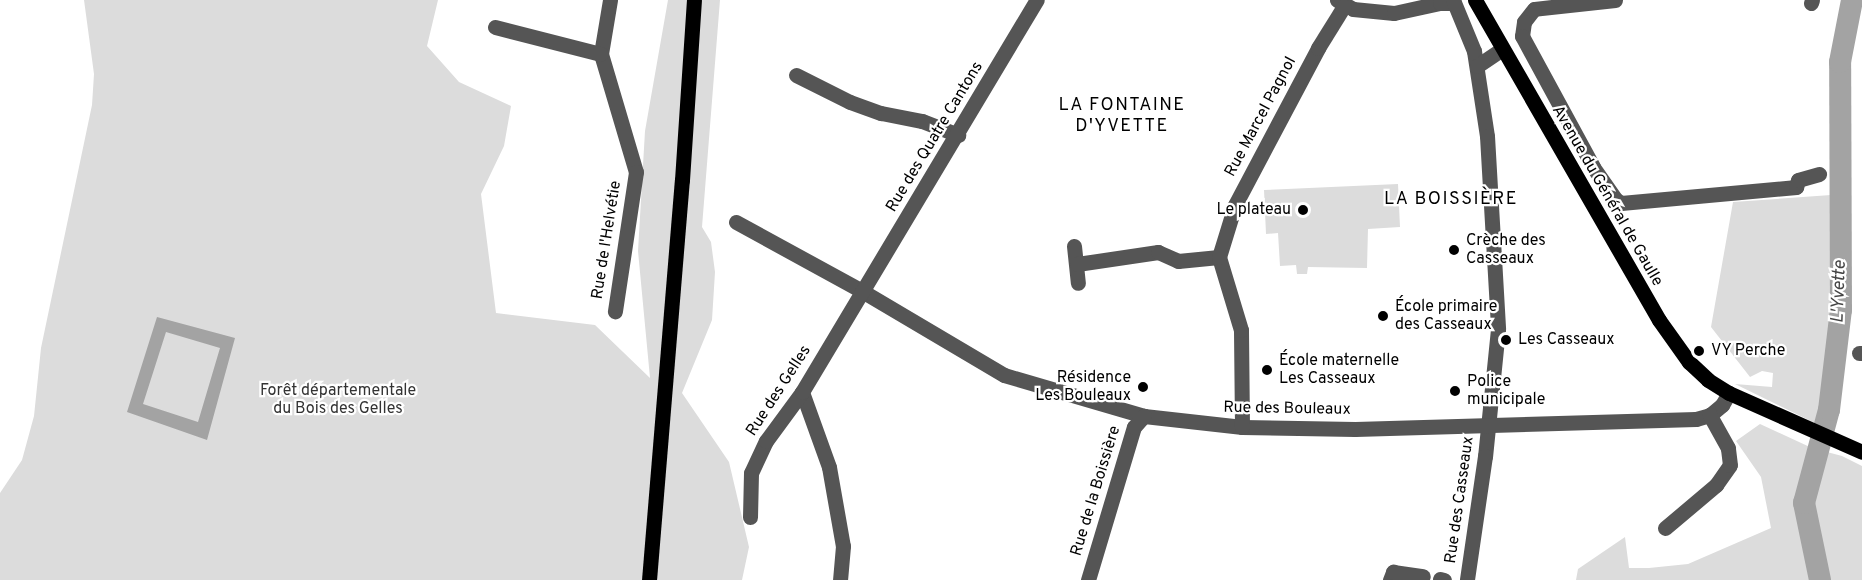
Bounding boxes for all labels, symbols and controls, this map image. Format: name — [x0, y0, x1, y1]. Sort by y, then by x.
street label: Rue Marcel Pagnol — [1221, 54, 1301, 180]
street label: Rue des Quatre Cantons — [882, 58, 988, 216]
district label: LA FONTAINE D'YVETTE — [1058, 96, 1186, 138]
street label: Avenue du Général de Gaulle — [1547, 102, 1667, 290]
street label: Rue de l'Helvétie — [588, 179, 626, 301]
district label: LA BOISSIÈRE — [1384, 189, 1518, 211]
place label: Le plateau — [1216, 200, 1291, 220]
marker: Le plateau — [1296, 203, 1310, 217]
place label: Crèche des Casseaux — [1466, 231, 1546, 269]
marker: Crèche des Casseaux — [1447, 243, 1461, 257]
water label: L'Yvette — [1828, 260, 1852, 324]
place label: École primaire des Casseaux — [1395, 297, 1497, 335]
marker: École primaire des Casseaux — [1376, 309, 1390, 323]
place label: Les Casseaux — [1518, 330, 1615, 350]
marker: Les Casseaux — [1499, 333, 1513, 347]
place label: VY Perche — [1711, 341, 1786, 361]
street label: Rue des Gelles — [743, 342, 815, 440]
marker: VY Perche — [1692, 344, 1706, 358]
place label: École maternelle Les Casseaux — [1279, 351, 1399, 389]
marker: École maternelle Les Casseaux — [1260, 363, 1274, 377]
place label: Résidence Les Bouleaux — [1035, 368, 1131, 406]
place label: Police municipale — [1467, 372, 1545, 410]
marker: Résidence Les Bouleaux — [1136, 380, 1150, 394]
park label: Forêt départementale du Bois des Gelles — [260, 381, 416, 419]
marker: Police municipale — [1448, 384, 1462, 398]
street label: Rue des Bouleaux — [1223, 398, 1351, 420]
street label: Rue de la Boissière — [1067, 424, 1125, 558]
street label: Rue des Casseaux — [1442, 435, 1478, 565]

